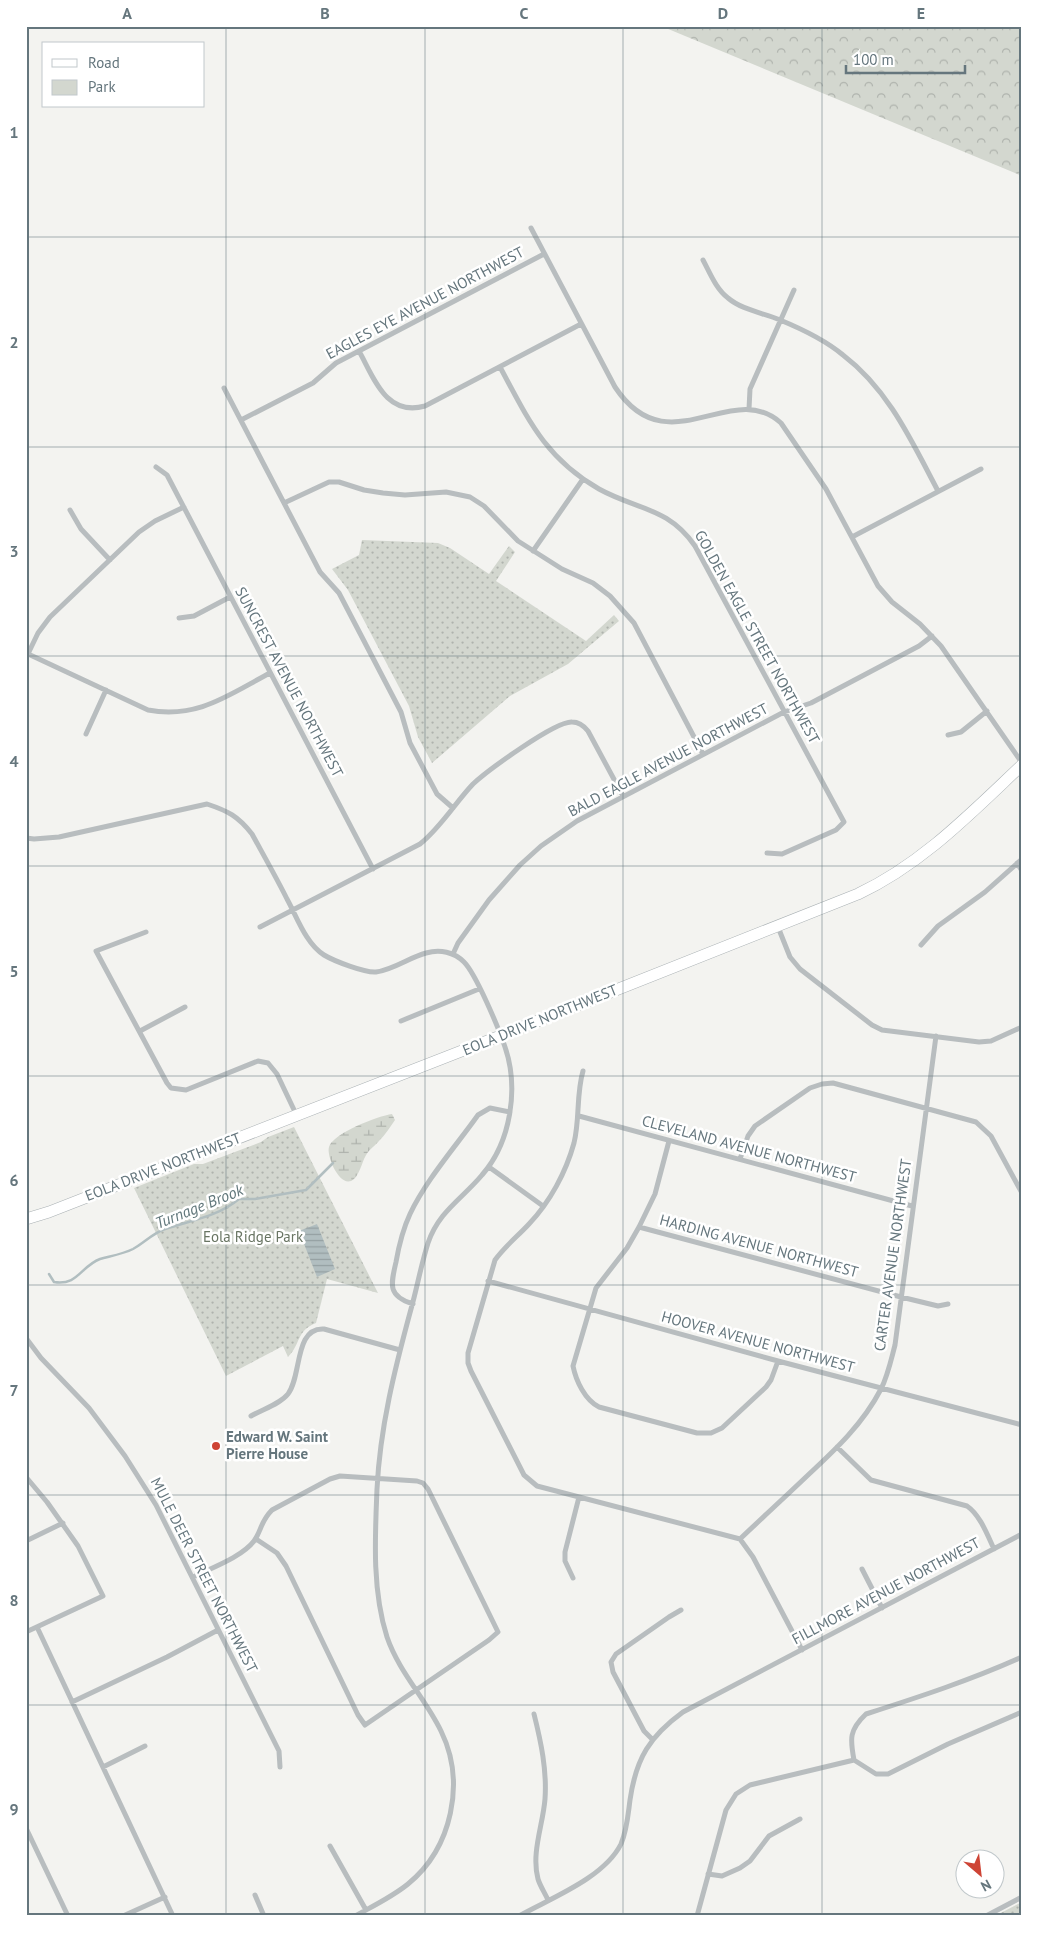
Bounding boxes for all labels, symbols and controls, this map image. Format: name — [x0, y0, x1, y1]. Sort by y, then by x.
text: A — [122, 3, 132, 23]
text: B — [320, 3, 330, 23]
text: C — [520, 3, 529, 23]
text: D — [718, 3, 728, 23]
text: E — [917, 3, 925, 23]
legend — [42, 42, 205, 108]
scale bar — [846, 42, 964, 74]
text: 100 m — [853, 50, 894, 69]
text: Road — [88, 53, 120, 72]
text: Park — [88, 77, 116, 96]
text: 1 — [9, 122, 19, 142]
street label: EAGLES EYE AVENUE NORTHWEST — [323, 242, 528, 363]
text: 2 — [9, 332, 19, 352]
street label: GOLDEN EAGLE STREET NORTHWEST — [691, 527, 825, 747]
text: 3 — [9, 541, 19, 561]
street label: SUNCREST AVENUE NORTHWEST — [231, 583, 348, 781]
street label: BALD EAGLE AVENUE NORTHWEST — [564, 698, 772, 821]
text: 4 — [9, 751, 19, 771]
text: 5 — [9, 961, 19, 981]
street label: EOLA DRIVE NORTHWEST — [460, 979, 621, 1059]
street label: CLEVELAND AVENUE NORTHWEST — [640, 1111, 859, 1186]
street label: EOLA DRIVE NORTHWEST — [82, 1128, 244, 1205]
street label: CARTER AVENUE NORTHWEST — [870, 1157, 915, 1352]
text: 6 — [9, 1170, 19, 1190]
water label: Turnage Brook — [152, 1179, 247, 1233]
street label: HARDING AVENUE NORTHWEST — [658, 1210, 861, 1281]
park label: Eola Ridge Park — [203, 1227, 304, 1246]
street label: HOOVER AVENUE NORTHWEST — [659, 1307, 858, 1377]
text: 7 — [9, 1380, 19, 1400]
place label: Edward W. Saint Pierre House — [226, 1427, 329, 1463]
marker: Edward W. Saint Pierre House — [210, 1440, 222, 1452]
street label: MULE DEER STREET NORTHWEST — [147, 1474, 262, 1676]
street label: FILLMORE AVENUE NORTHWEST — [788, 1532, 984, 1648]
text: 8 — [9, 1590, 19, 1610]
text: 9 — [9, 1799, 19, 1819]
north arrow — [956, 1850, 1006, 1900]
text: N — [978, 1875, 994, 1896]

